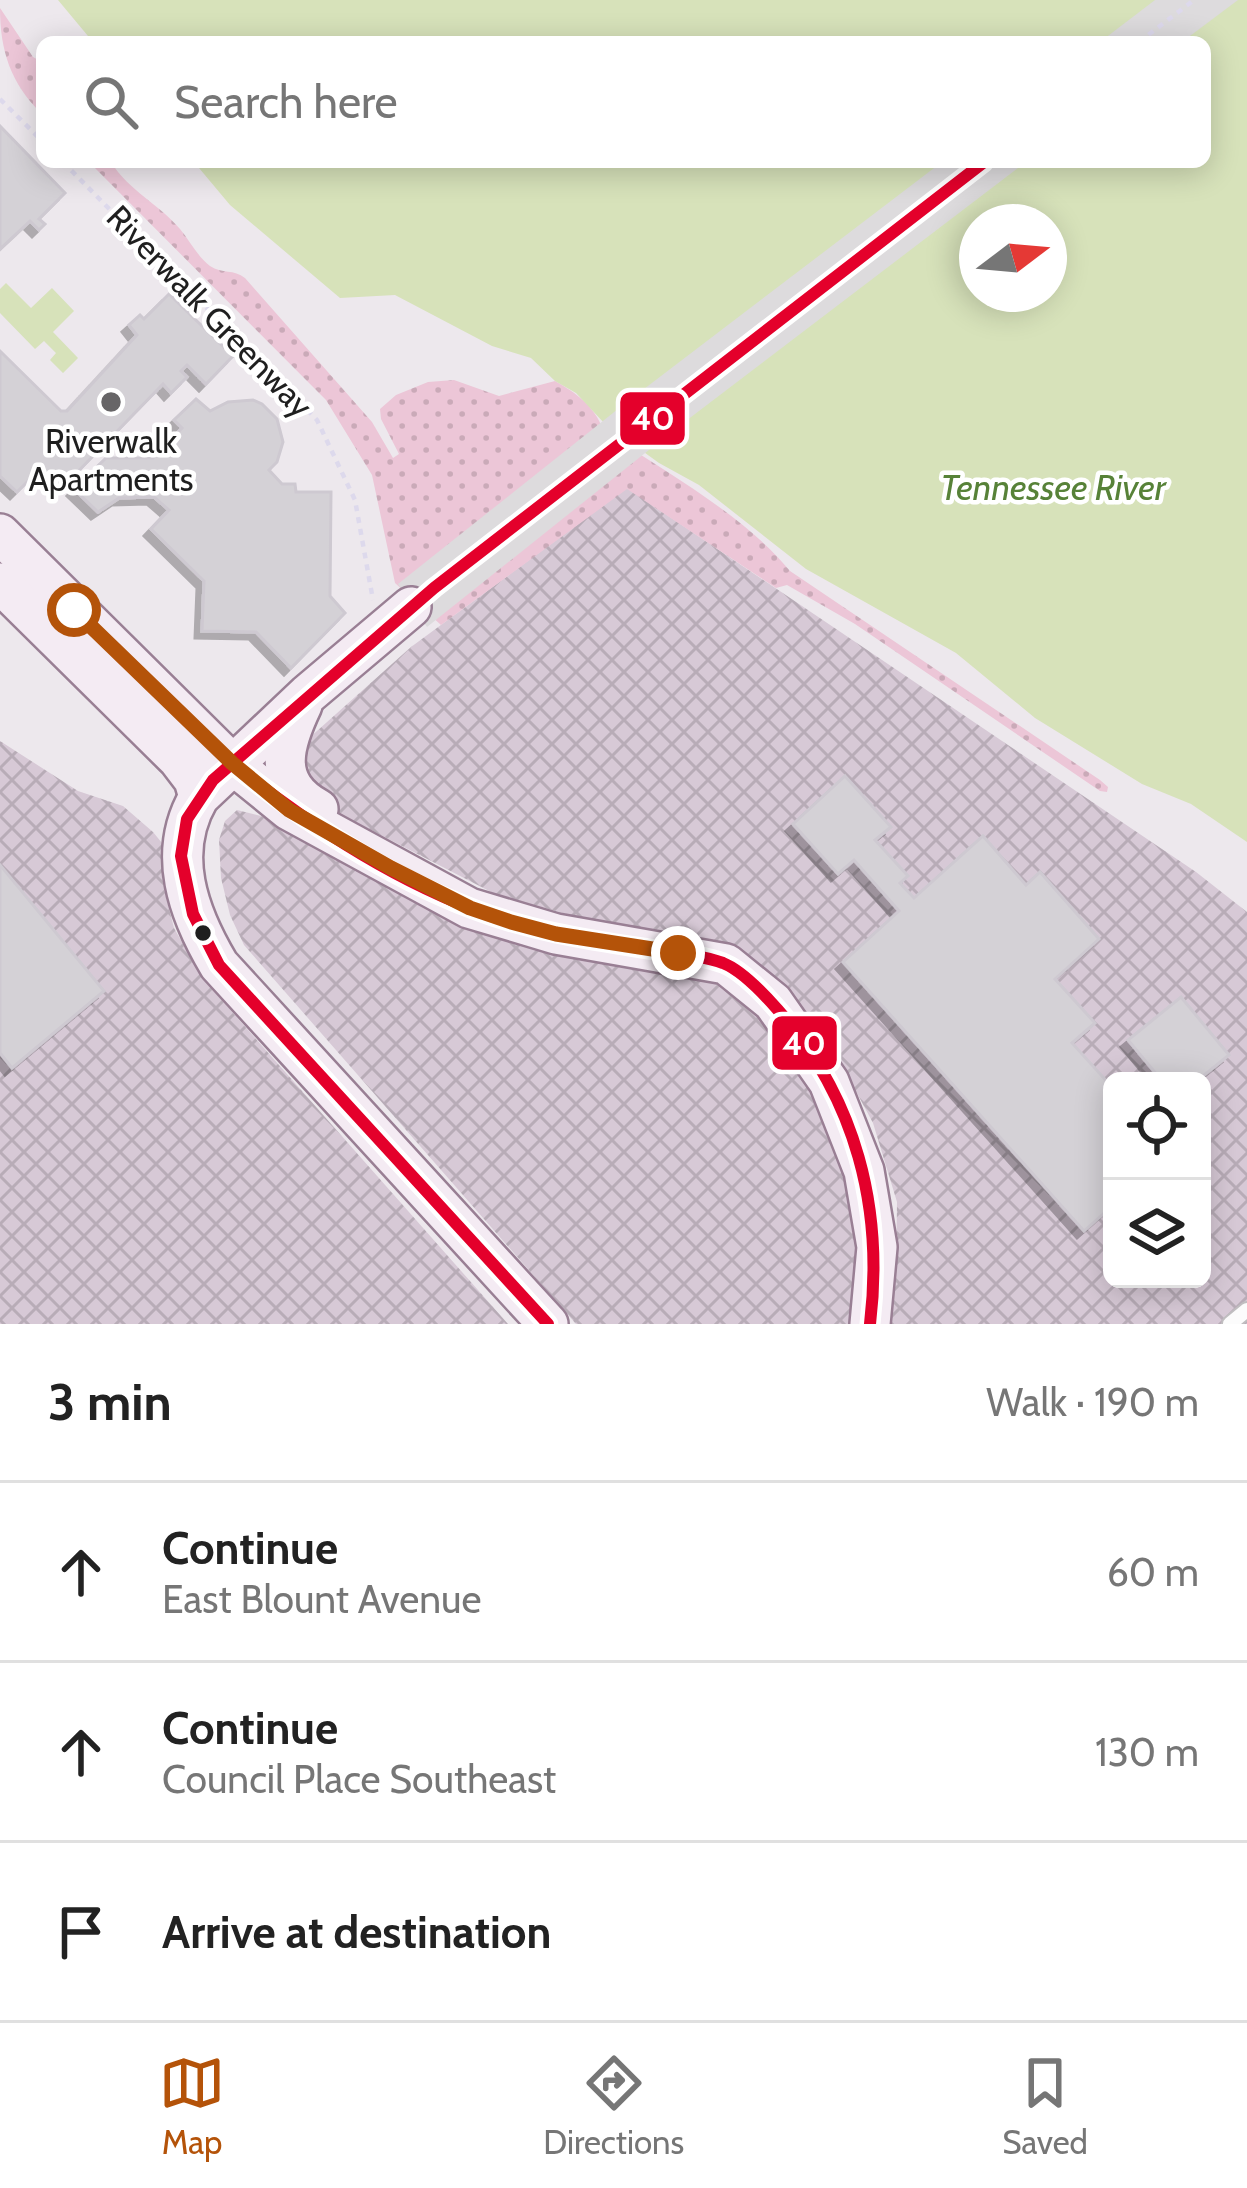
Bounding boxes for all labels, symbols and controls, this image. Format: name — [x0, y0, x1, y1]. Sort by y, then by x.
search box — [36, 36, 1211, 168]
icon: search — [78, 69, 144, 135]
text: Search here — [174, 75, 398, 129]
street label: Riverwalk Greenway — [99, 197, 322, 426]
north arrow — [959, 204, 1067, 312]
marker: Riverwalk Apartments — [98, 389, 124, 415]
line badge: 40 — [618, 390, 687, 447]
text: 40 — [631, 398, 675, 438]
place label: Riverwalk Apartments — [29, 421, 193, 499]
water label: Tennessee River — [940, 465, 1168, 509]
route start — [47, 583, 101, 637]
unlabelled marker — [192, 922, 214, 944]
route end — [651, 926, 705, 980]
line badge: 40 — [770, 1014, 839, 1072]
text: 40 — [782, 1023, 826, 1063]
map controls — [1103, 1072, 1211, 1288]
button: locate — [1103, 1072, 1211, 1180]
button: layers — [1103, 1180, 1211, 1288]
text: 3 min — [48, 1371, 172, 1433]
text: Walk · 190 m — [986, 1378, 1199, 1426]
text: Continue — [162, 1521, 338, 1575]
icon: ahead — [48, 1539, 114, 1605]
text: 60 m — [1107, 1548, 1199, 1596]
text: East Blount Avenue — [162, 1575, 481, 1623]
text: Continue — [162, 1701, 338, 1755]
icon: ahead — [48, 1719, 114, 1785]
text: 130 m — [1095, 1728, 1199, 1776]
text: Council Place Southeast — [162, 1755, 556, 1803]
icon: arrive — [48, 1899, 114, 1965]
text: Arrive at destination — [162, 1905, 551, 1959]
tab: Map — [159, 2050, 225, 2162]
tab: Directions — [543, 2050, 684, 2162]
tab: Saved — [1002, 2050, 1088, 2162]

